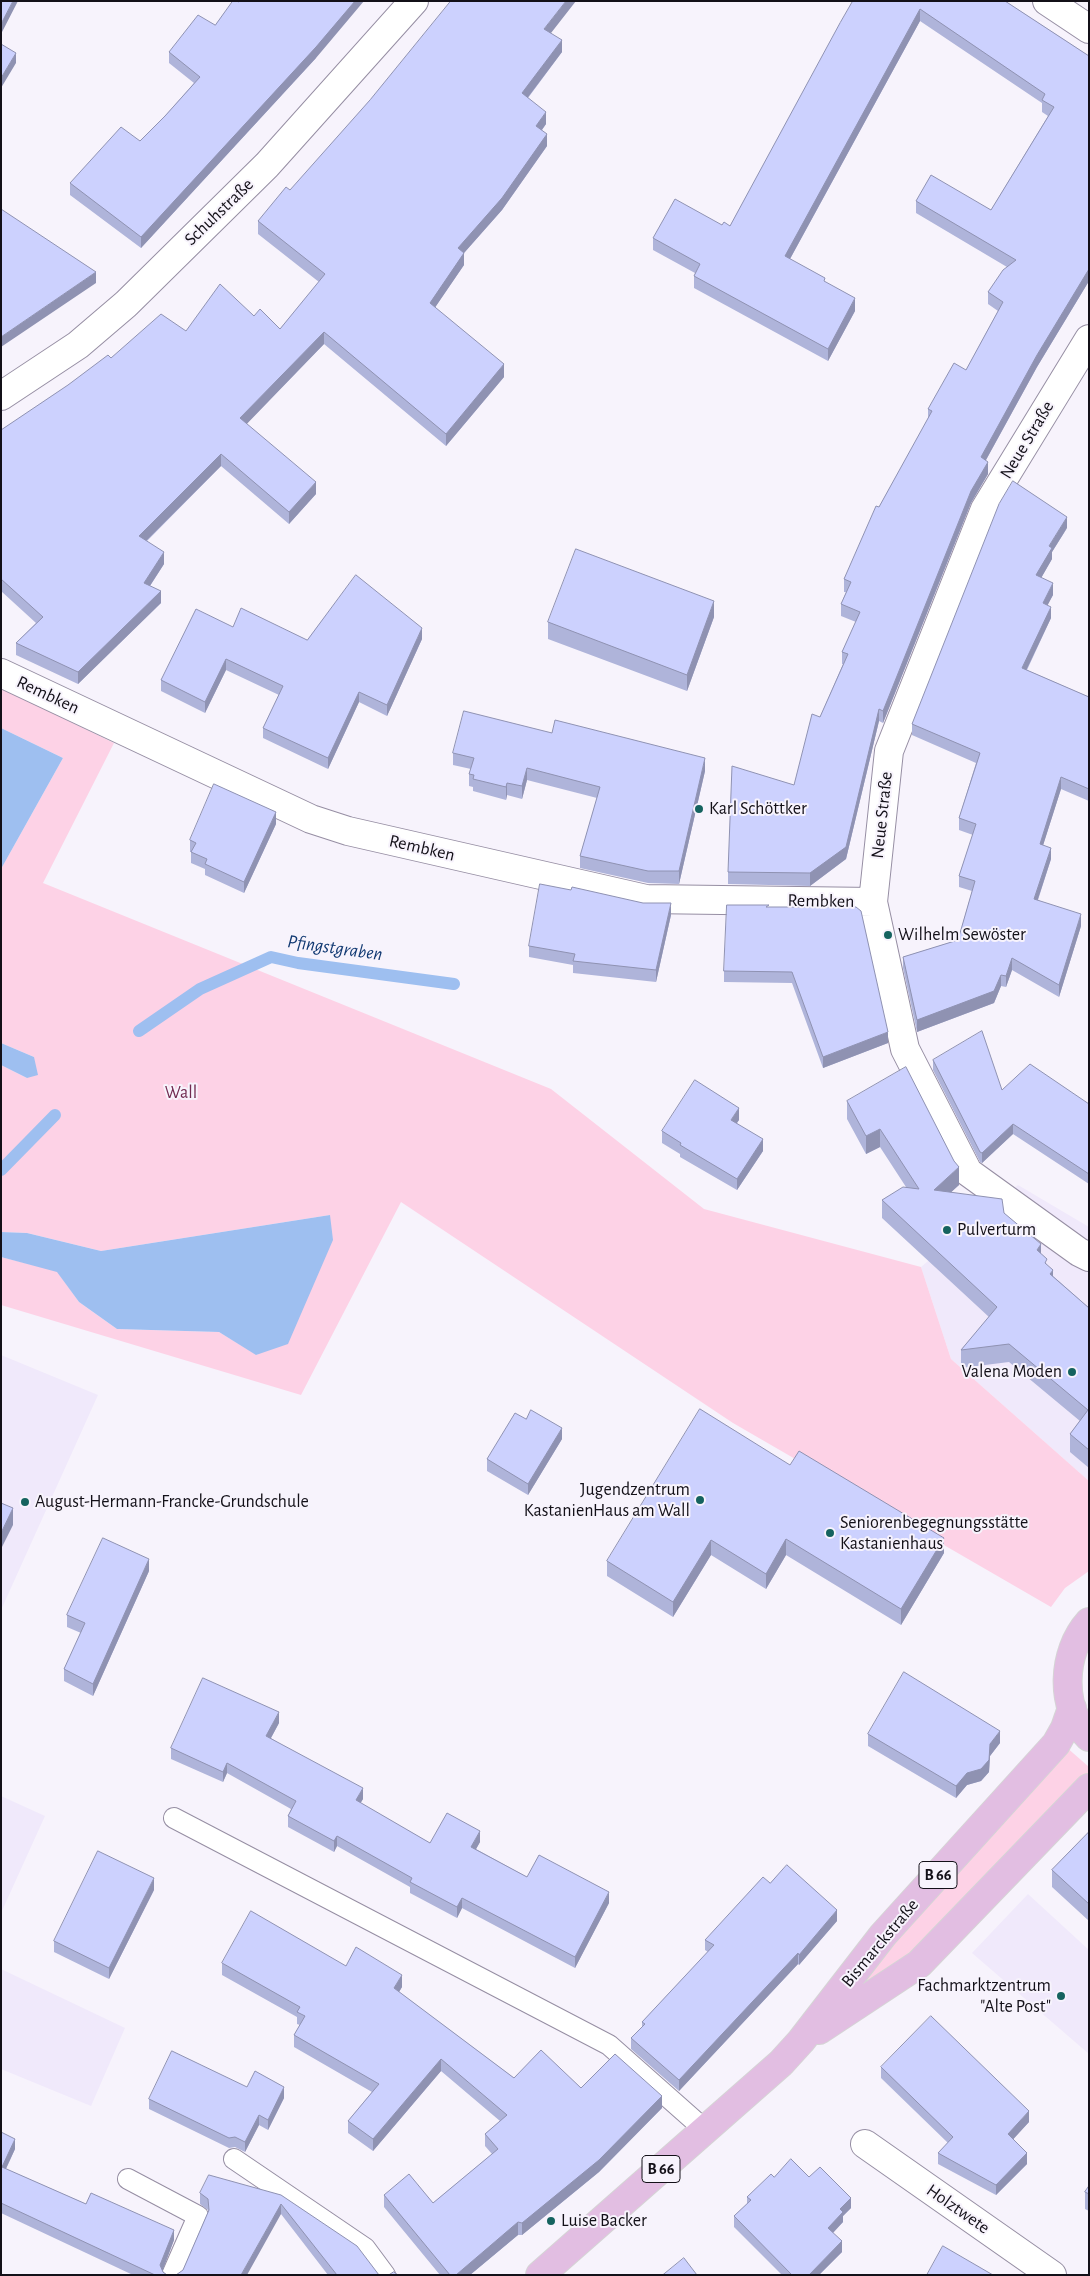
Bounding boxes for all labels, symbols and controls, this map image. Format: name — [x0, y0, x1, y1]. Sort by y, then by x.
street label: Schuhstraße — [180, 174, 258, 250]
street label: Neue Straße — [995, 397, 1059, 483]
street label: Rembken — [13, 671, 83, 719]
street label: Neue Straße — [867, 771, 897, 859]
place label: Karl Schöttker — [709, 798, 807, 820]
marker: Karl Schöttker — [693, 803, 705, 815]
street label: Rembken — [387, 830, 457, 866]
street label: Rembken — [787, 890, 855, 912]
place label: Wilhelm Sewöster — [898, 924, 1026, 946]
marker: Wilhelm Sewöster — [882, 929, 894, 941]
water label: Pfingstgraben — [286, 930, 384, 966]
park label: Wall — [165, 1082, 197, 1104]
place label: Pulverturm — [957, 1219, 1036, 1241]
marker: Pulverturm — [941, 1224, 953, 1236]
place label: Valena Moden — [962, 1361, 1062, 1383]
marker: Valena Moden — [1066, 1366, 1078, 1378]
place label: Jugendzentrum KastanienHaus am Wall — [524, 1479, 690, 1522]
place label: August-Hermann-Francke-Grundschule — [35, 1491, 309, 1513]
marker: Jugendzentrum KastanienHaus am Wall — [694, 1494, 706, 1506]
marker: August-Hermann-Francke-Grundschule — [19, 1496, 31, 1508]
place label: Seniorenbegegnungsstätte Kastanienhaus — [840, 1512, 1028, 1555]
marker: Seniorenbegegnungsstätte Kastanienhaus — [824, 1527, 836, 1539]
road number: B 66 — [919, 1862, 957, 1888]
street label: Bismarckstraße — [837, 1894, 923, 1992]
place label: Fachmarktzentrum "Alte Post" — [917, 1975, 1051, 2018]
marker: Fachmarktzentrum "Alte Post" — [1055, 1990, 1067, 2002]
road number: B 66 — [642, 2156, 680, 2182]
street label: Holztwete — [922, 2179, 994, 2239]
place label: Luise Backer — [561, 2210, 647, 2232]
marker: Luise Backer — [545, 2215, 557, 2227]

